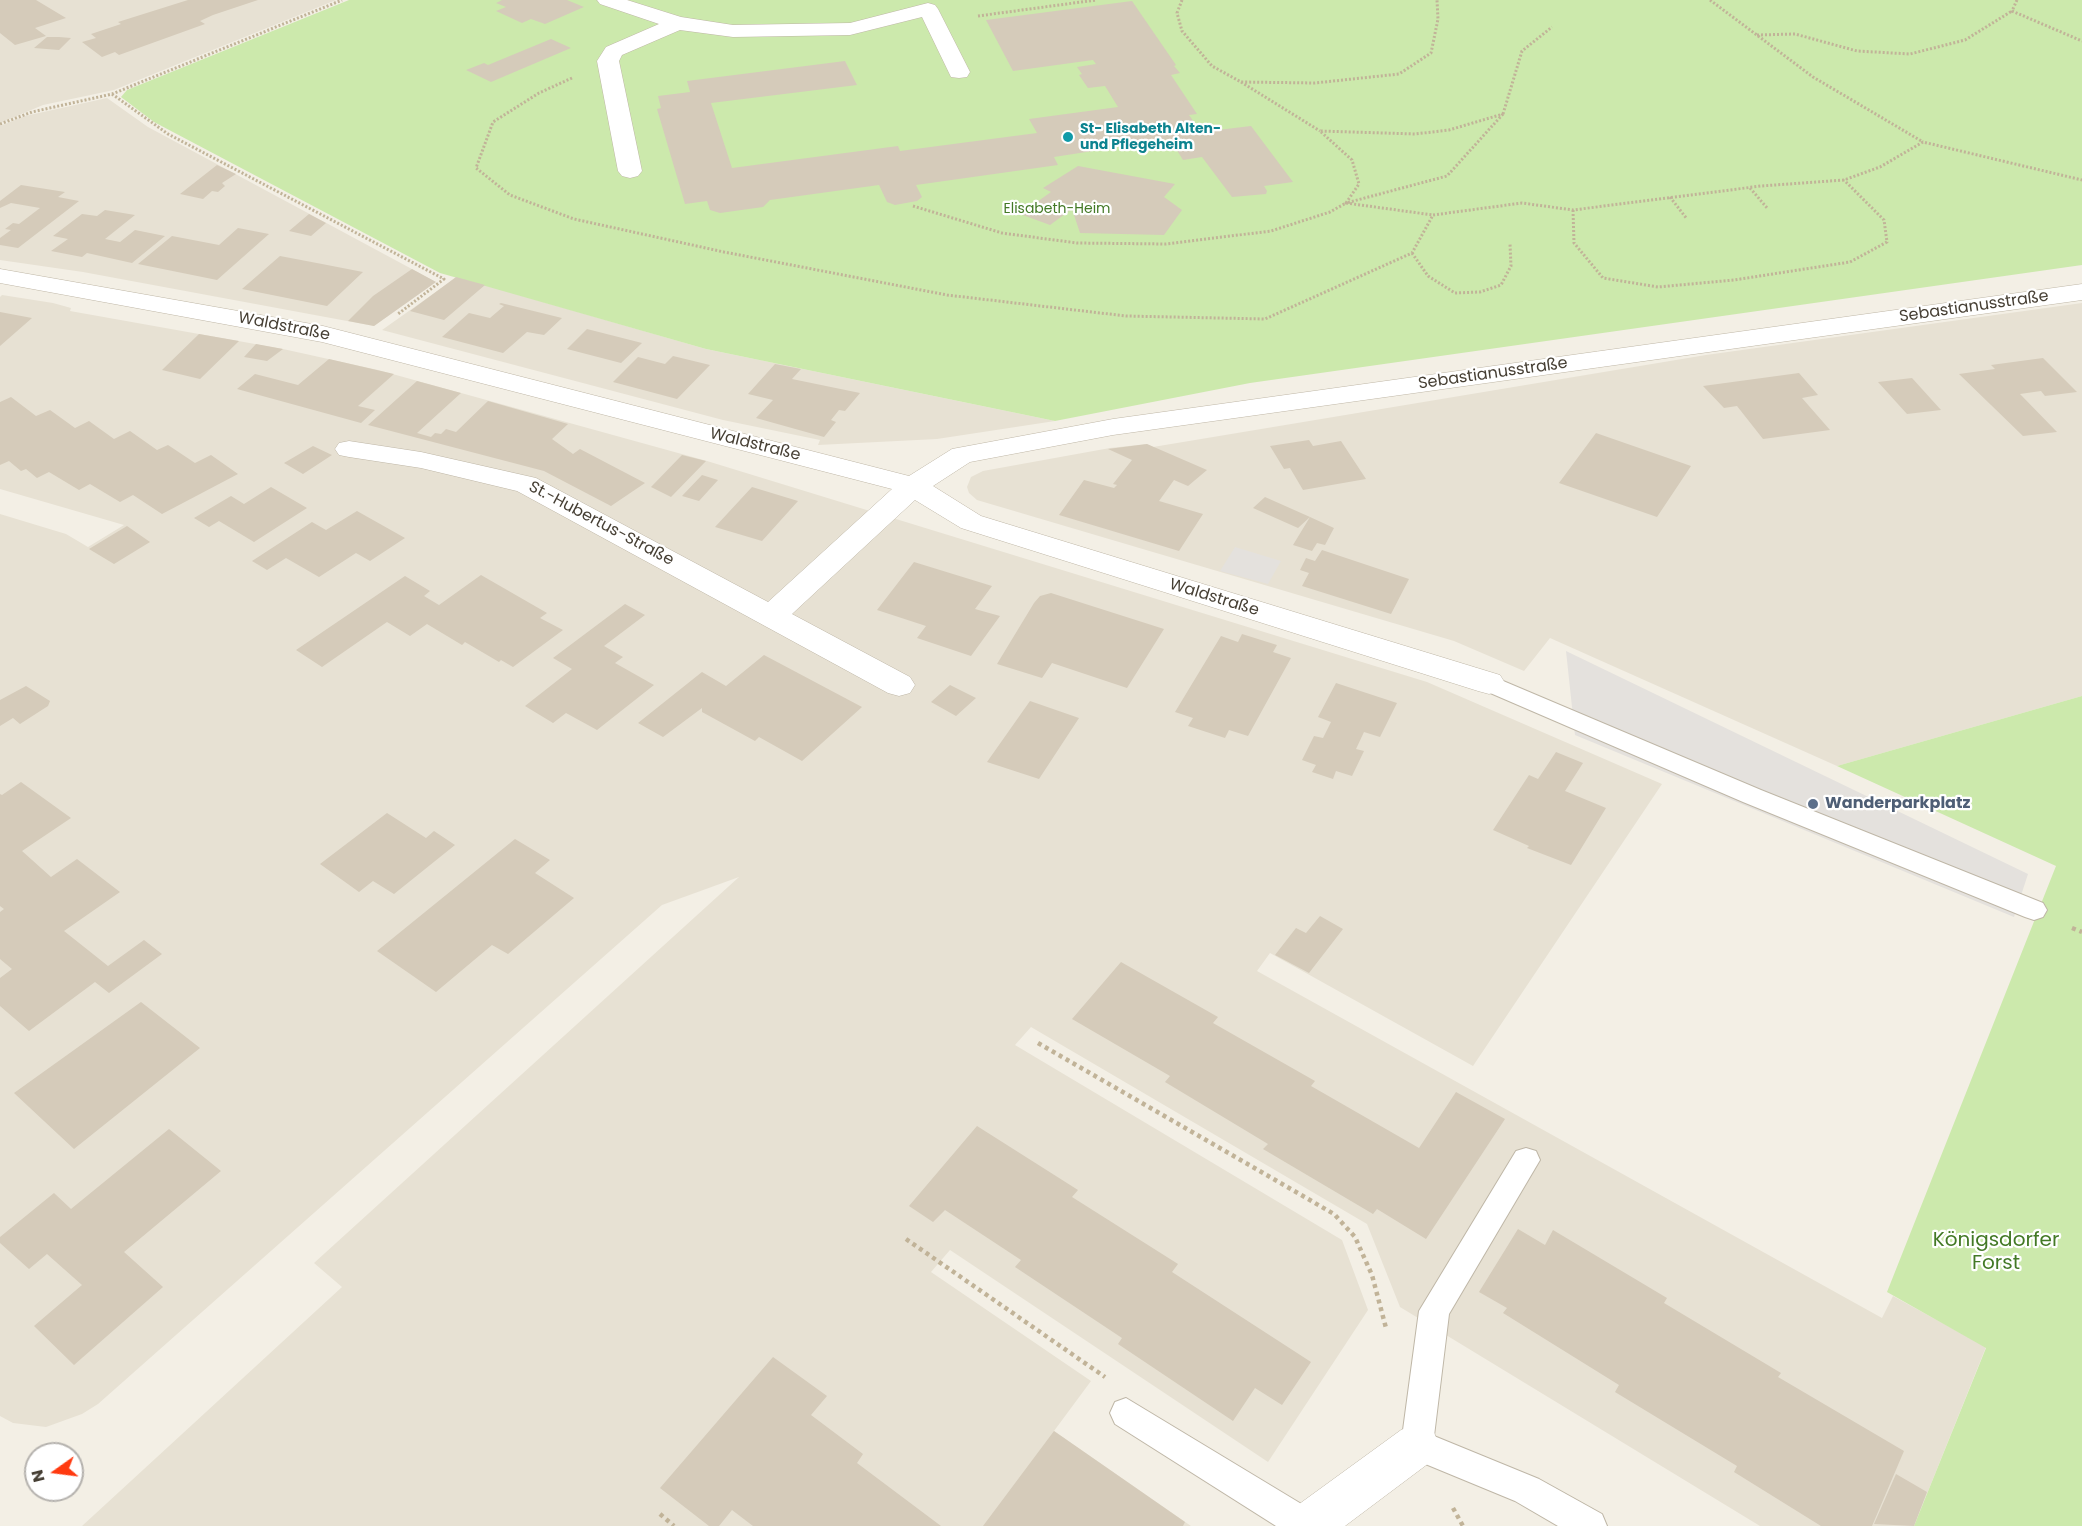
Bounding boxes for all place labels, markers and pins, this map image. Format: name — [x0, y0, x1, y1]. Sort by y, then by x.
place label: St- Elisabeth Alten- und Pflegeheim — [1080, 121, 1221, 154]
marker: St- Elisabeth Alten- und Pflegeheim — [1061, 130, 1075, 144]
place label: Wanderparkplatz — [1825, 794, 1970, 814]
marker: Wanderparkplatz — [1806, 797, 1820, 811]

